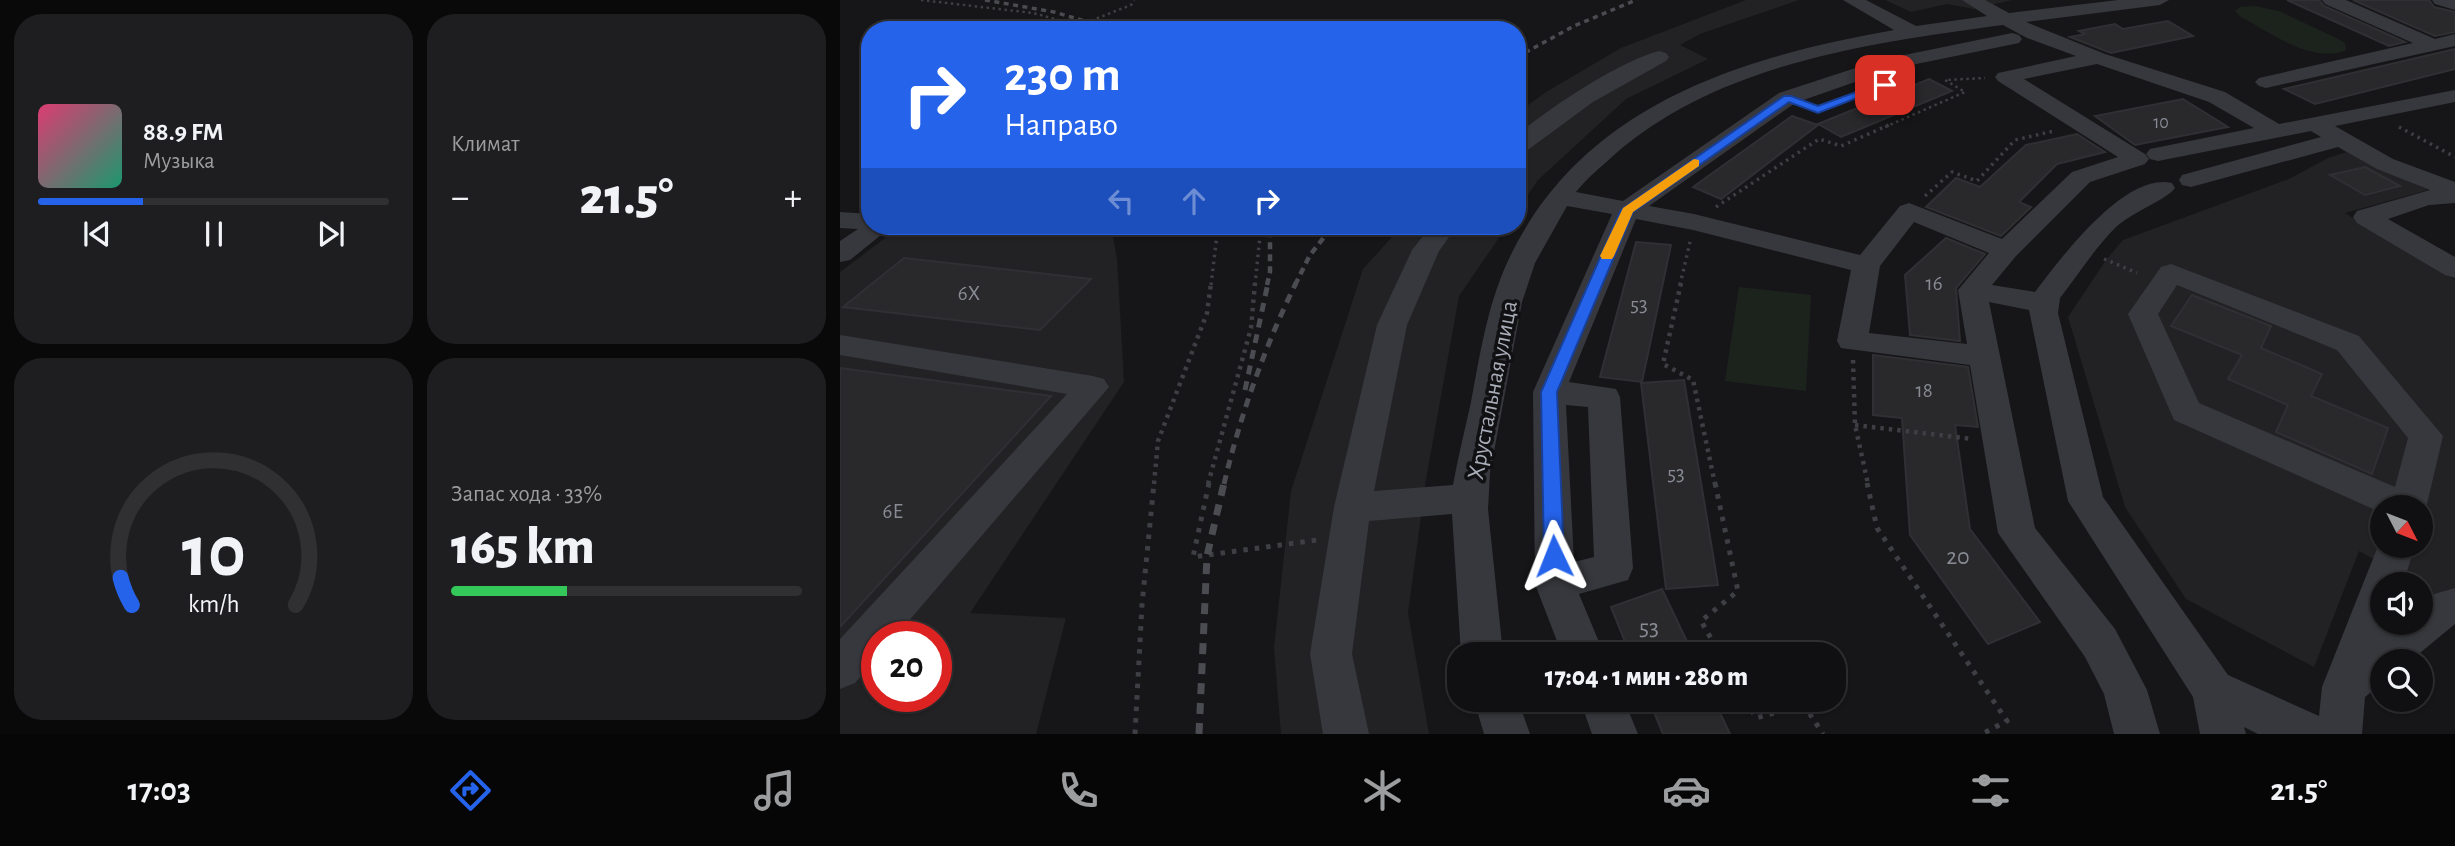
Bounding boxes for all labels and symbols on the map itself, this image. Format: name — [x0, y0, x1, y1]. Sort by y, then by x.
pin — [1855, 55, 1915, 115]
house number: 10 — [2153, 114, 2169, 132]
house number: 16 — [1925, 273, 1943, 294]
house number: 6Х — [958, 283, 980, 304]
house number: 53 — [1630, 294, 1648, 315]
street label: Хрустальная улица — [1464, 299, 1522, 482]
house number: 18 — [1915, 380, 1933, 401]
house number: 53 — [1667, 463, 1685, 484]
north arrow — [2370, 495, 2432, 558]
house number: 6Е — [883, 501, 903, 522]
position arrow — [1517, 519, 1591, 593]
house number: 20 — [1946, 545, 1970, 569]
house number: 53 — [1639, 616, 1659, 640]
speed limit sign: 20 — [861, 621, 952, 712]

